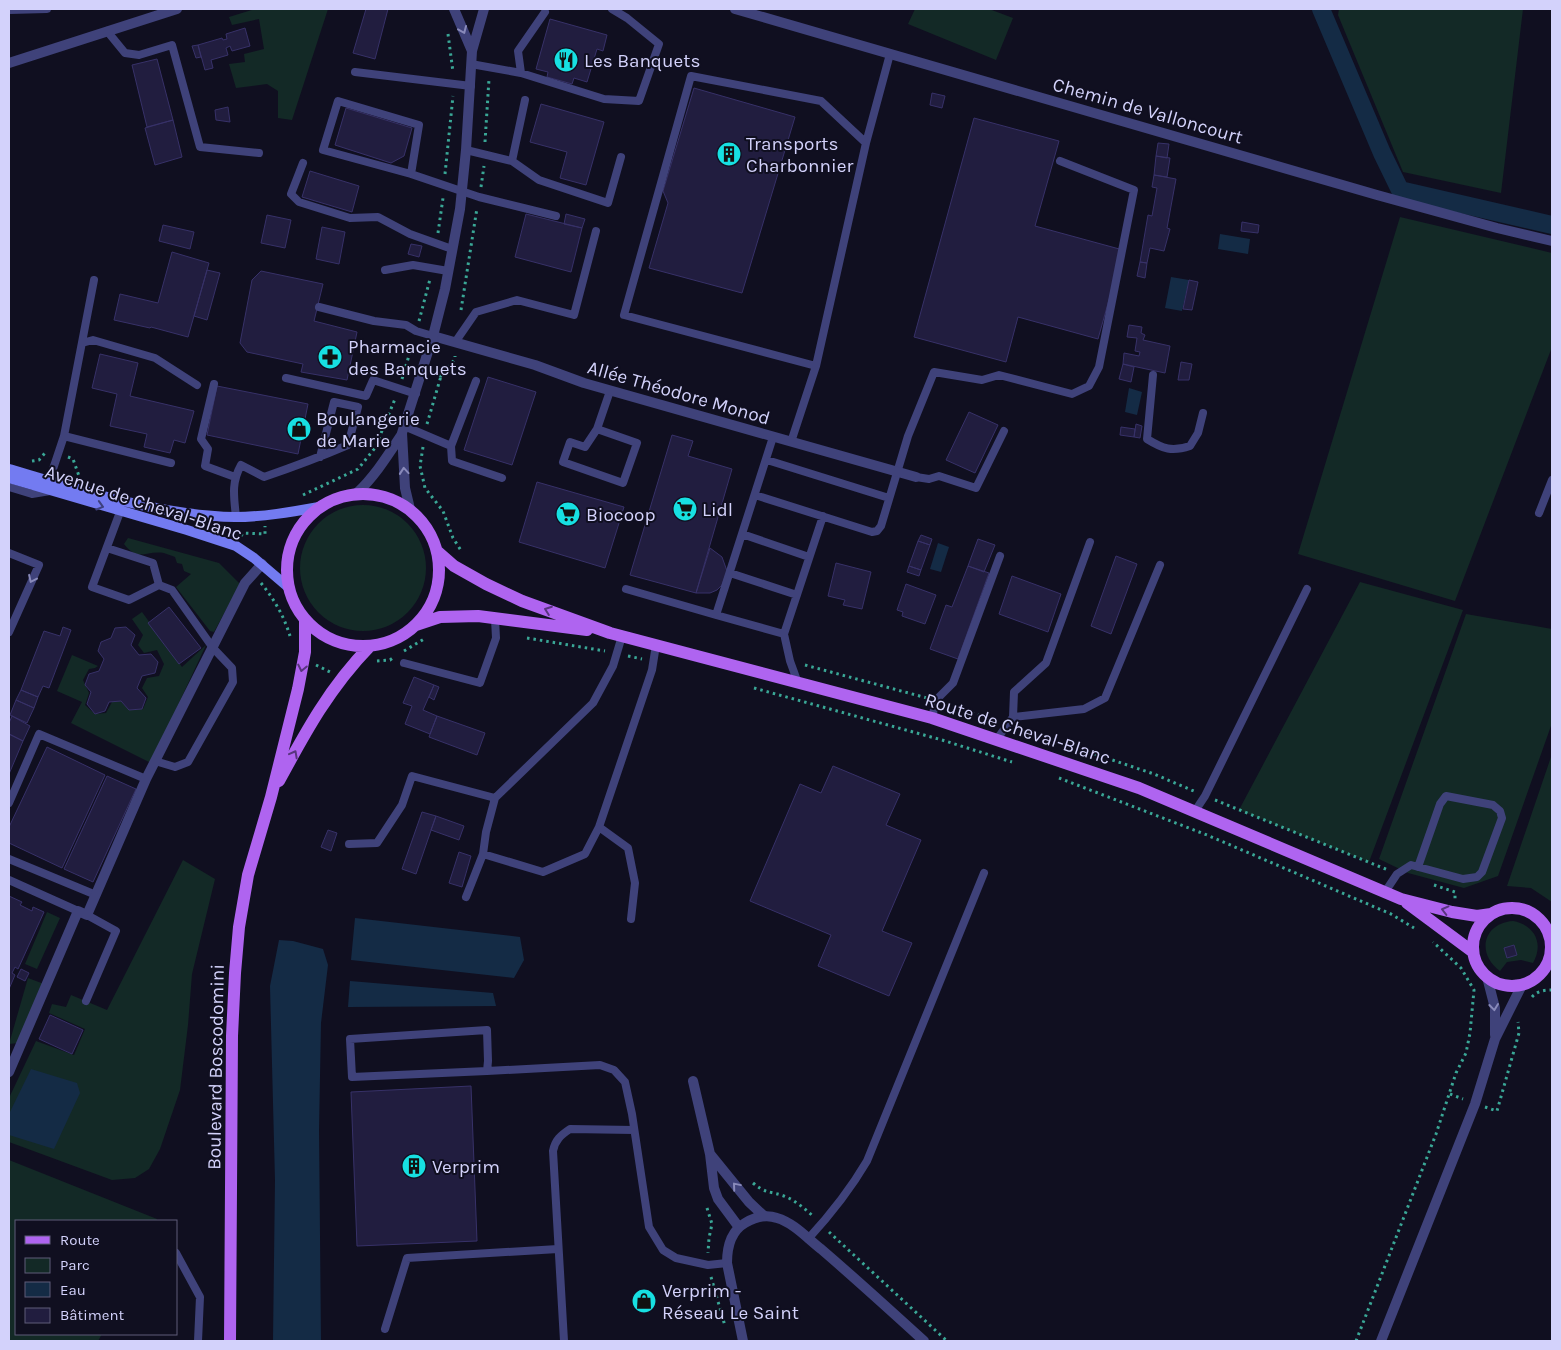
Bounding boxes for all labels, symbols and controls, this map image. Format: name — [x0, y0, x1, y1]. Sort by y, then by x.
one-way arrow — [456, 25, 467, 34]
restaurant icon: Les Banquets — [553, 47, 579, 73]
place label: Les Banquets — [584, 50, 700, 72]
street label: Chemin de Valloncourt — [1050, 73, 1245, 149]
place label: Transports Charbonnier — [746, 133, 853, 177]
building icon: Transports Charbonnier — [716, 141, 742, 167]
place label: Pharmacie des Banquets — [348, 336, 467, 380]
pharmacy icon: Pharmacie des Banquets — [317, 344, 343, 370]
street label: Allée Théodore Monod — [585, 356, 773, 430]
place label: Boulangerie de Marie — [316, 408, 420, 452]
shop icon: Boulangerie de Marie — [286, 416, 312, 442]
street label: Avenue de Cheval-Blanc — [42, 461, 245, 545]
one-way arrow — [398, 467, 409, 475]
supermarket icon: Lidl — [672, 496, 698, 522]
place label: Lidl — [702, 499, 733, 521]
one-way arrow — [96, 500, 104, 510]
supermarket icon: Biocoop — [555, 501, 581, 527]
place label: Biocoop — [586, 504, 656, 526]
one-way arrow — [29, 574, 39, 583]
one-way arrow — [544, 606, 553, 616]
one-way arrow — [297, 664, 308, 672]
street label: Route de Cheval-Blanc — [922, 688, 1113, 769]
one-way arrow — [288, 750, 298, 759]
one-way arrow — [1441, 905, 1450, 916]
street label: Boulevard Boscodomini — [203, 964, 229, 1170]
one-way arrow — [1488, 1004, 1499, 1012]
building icon: Verprim — [401, 1153, 427, 1179]
place label: Verprim — [432, 1156, 500, 1178]
one-way arrow — [733, 1183, 741, 1192]
legend — [15, 1220, 178, 1335]
text: Route — [60, 1231, 100, 1249]
text: Parc — [60, 1256, 90, 1274]
place label: Verprim - Réseau Le Saint — [662, 1280, 799, 1324]
text: Eau — [60, 1281, 86, 1299]
shop icon: Verprim - Réseau Le Saint — [631, 1288, 657, 1314]
text: Bâtiment — [60, 1306, 124, 1324]

